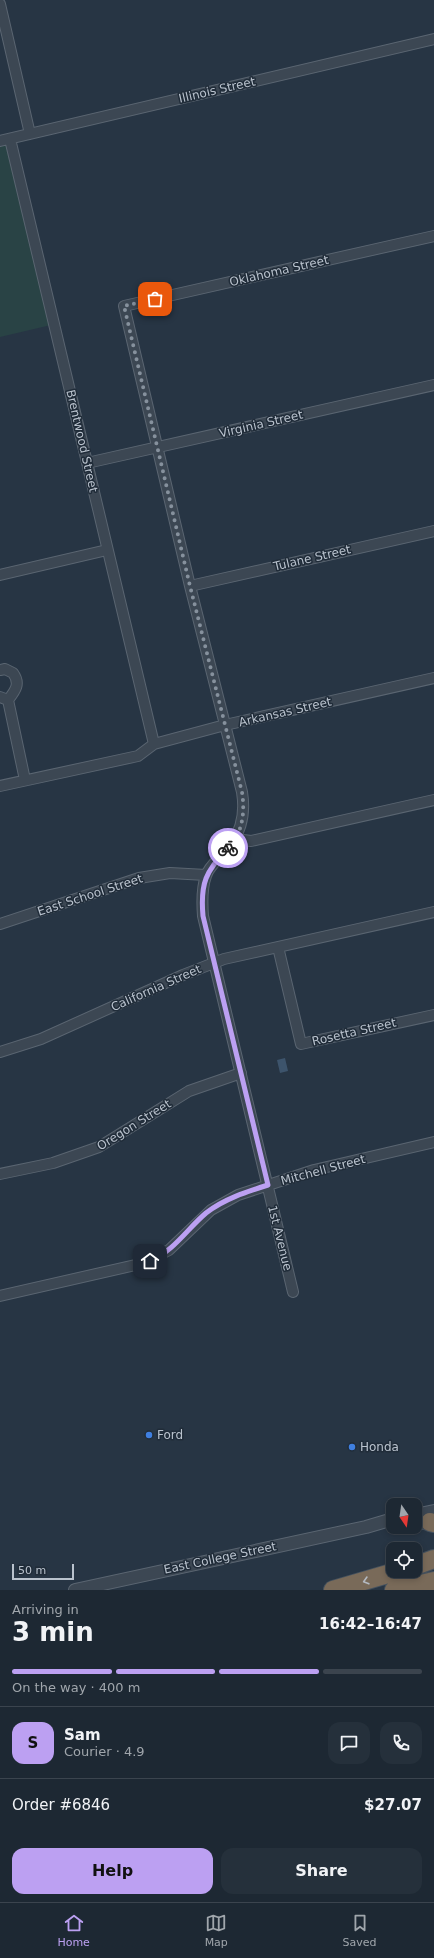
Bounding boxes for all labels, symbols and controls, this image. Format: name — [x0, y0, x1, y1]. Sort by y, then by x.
street label: Illinois Street — [177, 74, 257, 106]
street label: Oklahoma Street — [228, 253, 330, 289]
pin — [138, 282, 172, 316]
icon: bag — [144, 288, 166, 310]
street label: Brentwood Street — [63, 388, 101, 494]
street label: Virginia Street — [218, 407, 305, 440]
street label: Tulane Street — [271, 542, 352, 574]
street label: Arkansas Street — [237, 694, 333, 730]
courier — [208, 828, 248, 868]
icon: bike — [217, 837, 239, 859]
street label: East School Street — [36, 871, 145, 919]
street label: California Street — [109, 962, 204, 1014]
street label: Rosetta Street — [311, 1015, 398, 1048]
street label: Oregon Street — [95, 1097, 174, 1153]
street label: Mitchell Street — [279, 1152, 367, 1188]
street label: 1st Avenue — [265, 1204, 295, 1272]
pin — [133, 1244, 167, 1278]
icon: home — [139, 1250, 161, 1272]
place label: Ford — [157, 1428, 183, 1442]
marker: Ford — [144, 1430, 154, 1440]
place label: Honda — [360, 1440, 399, 1454]
marker: Honda — [347, 1442, 357, 1452]
north arrow — [386, 1498, 422, 1534]
map controls — [386, 1498, 422, 1578]
street label: East College Street — [162, 1539, 278, 1577]
button: locate — [386, 1542, 422, 1578]
scale bar — [12, 1562, 74, 1581]
text: 50 m — [18, 1564, 46, 1577]
one-way arrow — [362, 1576, 369, 1585]
text: Arriving in — [12, 1602, 79, 1617]
text: 16:42–16:47 — [319, 1615, 422, 1633]
text: 3 min — [12, 1617, 94, 1647]
text: On the way · 400 m — [12, 1680, 140, 1695]
button: chat — [328, 1722, 370, 1764]
button: phone — [380, 1722, 422, 1764]
text: Sam — [64, 1726, 101, 1744]
text: S — [28, 1734, 38, 1752]
text: Courier · 4.9 — [64, 1744, 145, 1759]
text: Order #6846 — [12, 1796, 110, 1814]
text: $27.07 — [364, 1796, 422, 1814]
button: Help — [12, 1848, 213, 1894]
button: Share — [221, 1848, 422, 1894]
tab: Home — [57, 1912, 90, 1949]
tab: Map — [205, 1912, 228, 1949]
tab: Saved — [343, 1912, 377, 1949]

